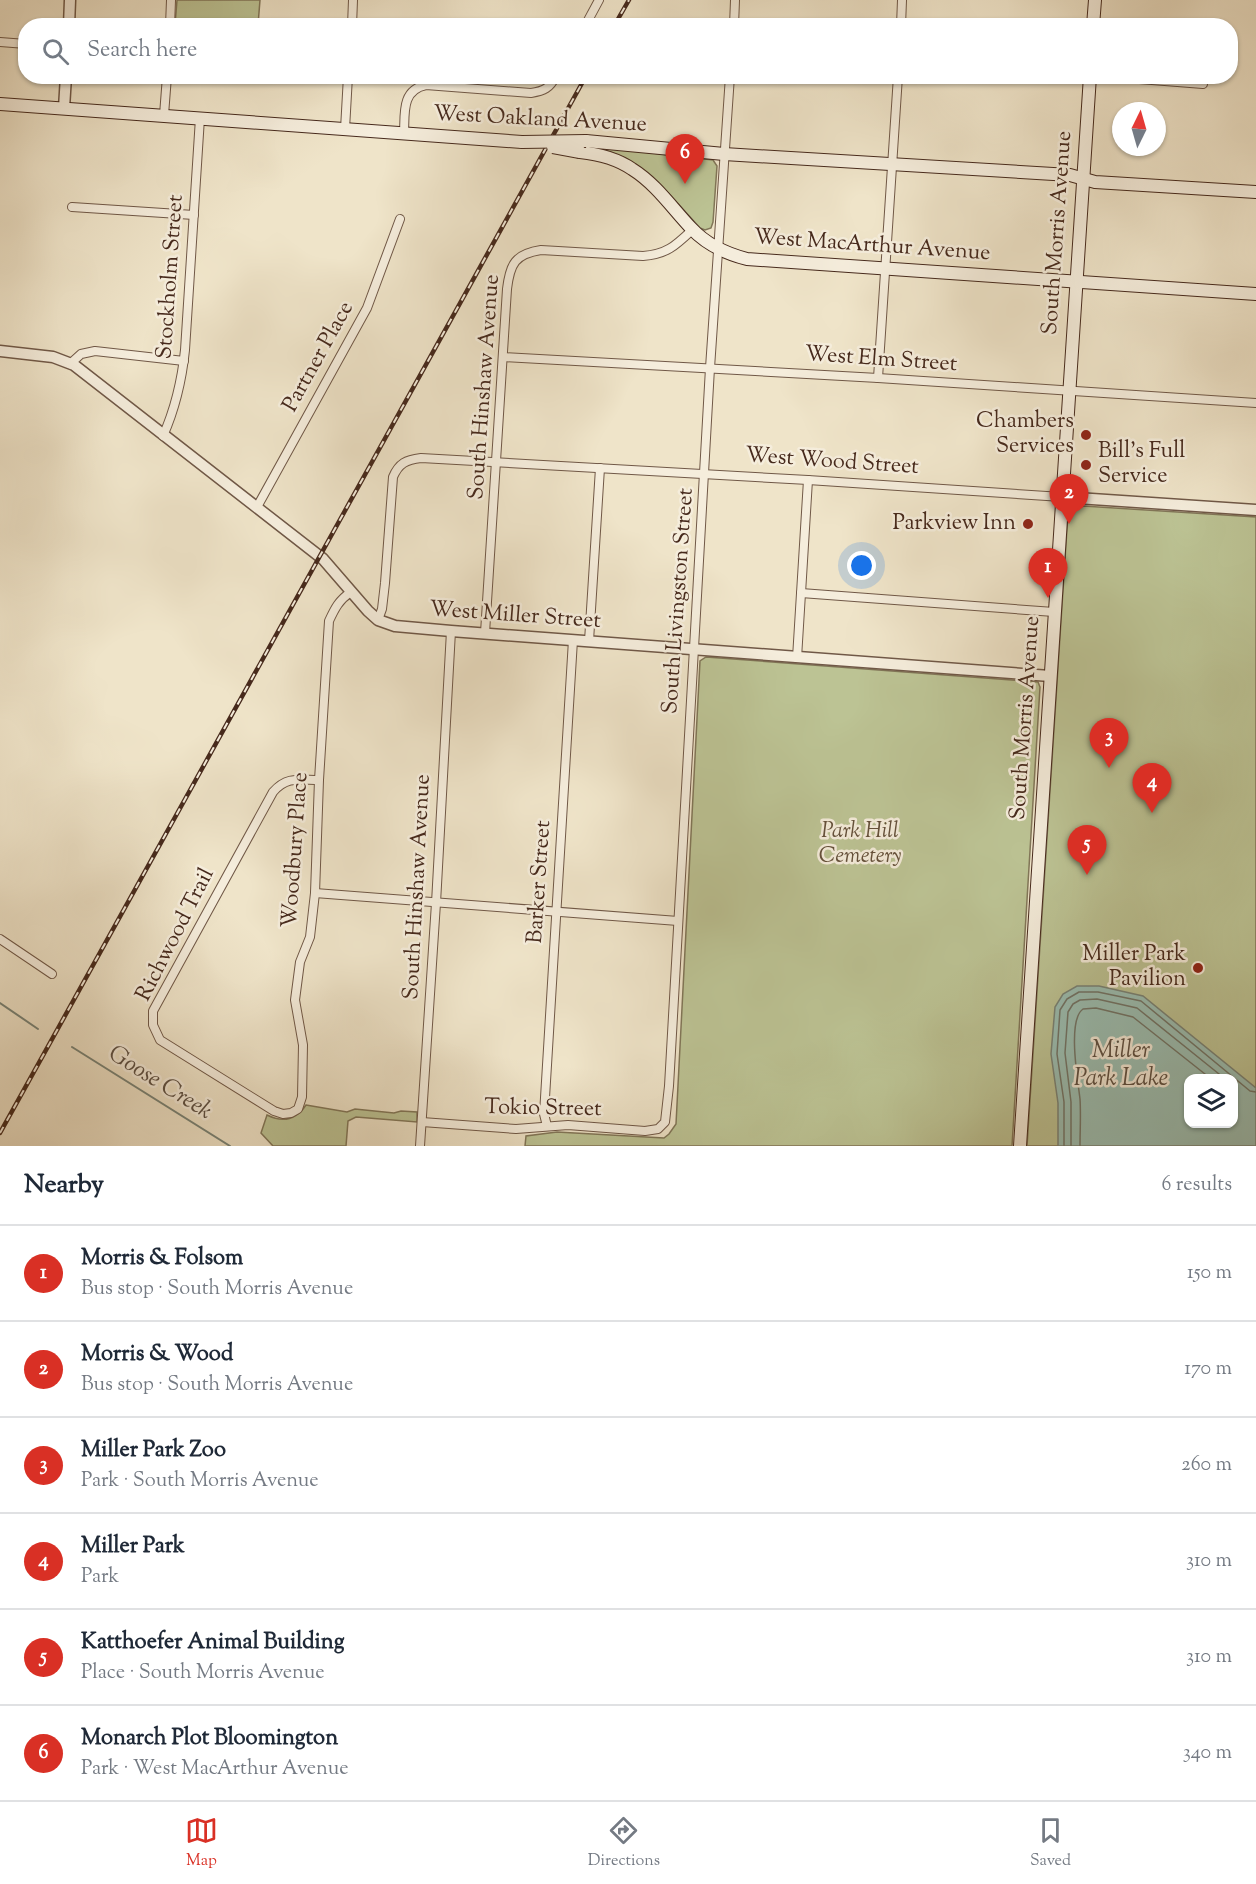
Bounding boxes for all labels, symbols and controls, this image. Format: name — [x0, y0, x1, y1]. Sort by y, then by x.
search box — [18, 18, 1238, 84]
icon: search — [39, 35, 72, 68]
text: Search here — [87, 35, 197, 67]
street label: West Oakland Avenue — [432, 98, 648, 142]
north arrow — [1112, 102, 1166, 156]
street label: South Morris Avenue — [1035, 130, 1081, 336]
pin: 6 — [666, 134, 704, 184]
street label: Stockholm Street — [149, 193, 193, 360]
street label: West MacArthur Avenue — [753, 222, 991, 270]
street label: South Hinshaw Avenue — [461, 273, 509, 501]
street label: Partner Place — [275, 296, 363, 418]
street label: West Elm Street — [804, 339, 959, 381]
place label: Chambers Services — [976, 406, 1074, 463]
marker: Chambers Services — [1079, 428, 1093, 442]
place label: Bill's Full Service — [1098, 436, 1185, 493]
street label: West Wood Street — [744, 440, 920, 484]
marker: Bill's Full Service — [1079, 458, 1093, 472]
pin: 2 — [1050, 474, 1088, 524]
street label: South Livingston Street — [655, 487, 703, 715]
place label: Parkview Inn — [892, 508, 1016, 540]
marker: Parkview Inn — [1021, 517, 1035, 531]
pin: 1 — [1028, 548, 1068, 598]
your location — [847, 551, 876, 580]
street label: West Miller Street — [428, 594, 602, 638]
street label: South Morris Avenue — [1003, 615, 1049, 821]
pin: 3 — [1090, 718, 1128, 768]
pin: 4 — [1132, 764, 1172, 813]
street label: Woodbury Place — [275, 771, 317, 929]
street label: South Hinshaw Avenue — [396, 773, 440, 1001]
park label: Park Hill Cemetery — [819, 816, 901, 873]
street label: Barker Street — [520, 819, 560, 945]
pin: 5 — [1068, 826, 1106, 875]
street label: Richwood Trail — [129, 863, 223, 1007]
place label: Miller Park Pavilion — [1082, 939, 1186, 996]
marker: Miller Park Pavilion — [1191, 961, 1205, 975]
water label: Miller Park Lake — [1074, 1034, 1168, 1096]
water label: Goose Creek — [101, 1038, 219, 1129]
map controls — [1184, 1074, 1238, 1128]
button: layers — [1184, 1074, 1238, 1128]
street label: Tokio Street — [484, 1092, 602, 1126]
text: Nearby — [24, 1167, 104, 1204]
text: 6 results — [1162, 1171, 1232, 1200]
text: Morris & Folsom — [81, 1243, 243, 1275]
text: 1 — [40, 1259, 47, 1288]
text: 150 m — [1187, 1259, 1232, 1288]
text: Bus stop · South Morris Avenue — [81, 1275, 353, 1304]
text: Morris & Wood — [81, 1339, 233, 1371]
text: 2 — [39, 1355, 48, 1384]
text: 170 m — [1184, 1355, 1232, 1384]
text: Bus stop · South Morris Avenue — [81, 1371, 353, 1400]
text: Miller Park Zoo — [81, 1435, 226, 1467]
text: 3 — [39, 1451, 48, 1480]
text: 260 m — [1181, 1451, 1232, 1480]
text: Park · South Morris Avenue — [81, 1467, 319, 1496]
text: Miller Park — [81, 1531, 185, 1563]
text: 4 — [38, 1547, 49, 1576]
text: 310 m — [1186, 1547, 1232, 1576]
text: Park — [81, 1563, 119, 1592]
text: Katthoefer Animal Building — [81, 1627, 344, 1659]
text: 5 — [40, 1643, 47, 1672]
text: 310 m — [1186, 1643, 1232, 1672]
text: Place · South Morris Avenue — [81, 1659, 325, 1688]
text: Monarch Plot Bloomington — [81, 1723, 338, 1755]
text: 6 — [39, 1739, 48, 1768]
text: 340 m — [1183, 1739, 1232, 1768]
text: Park · West MacArthur Avenue — [81, 1755, 349, 1784]
tab: Map — [185, 1814, 218, 1873]
tab: Directions — [588, 1814, 660, 1873]
tab: Saved — [1030, 1814, 1071, 1873]

